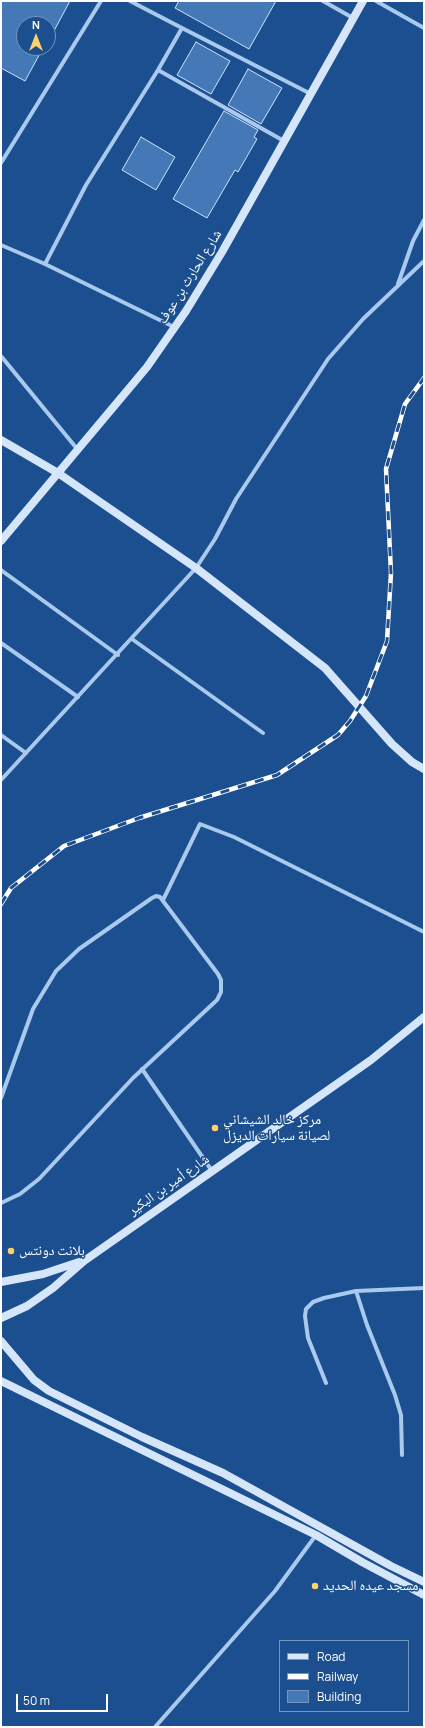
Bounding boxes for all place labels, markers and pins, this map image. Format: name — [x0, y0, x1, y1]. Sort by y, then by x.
place label: مركز خالد الشيشاني لصيانة سيارات الديزل — [223, 1112, 330, 1144]
marker: مركز خالد الشيشاني لصيانة سيارات الديزل — [210, 1123, 220, 1133]
place label: بلانت دونتس — [19, 1243, 85, 1259]
marker: بلانت دونتس — [6, 1246, 16, 1256]
place label: مسجد عيده الحديد — [323, 1578, 418, 1594]
marker: مسجد عيده الحديد — [310, 1581, 320, 1591]

